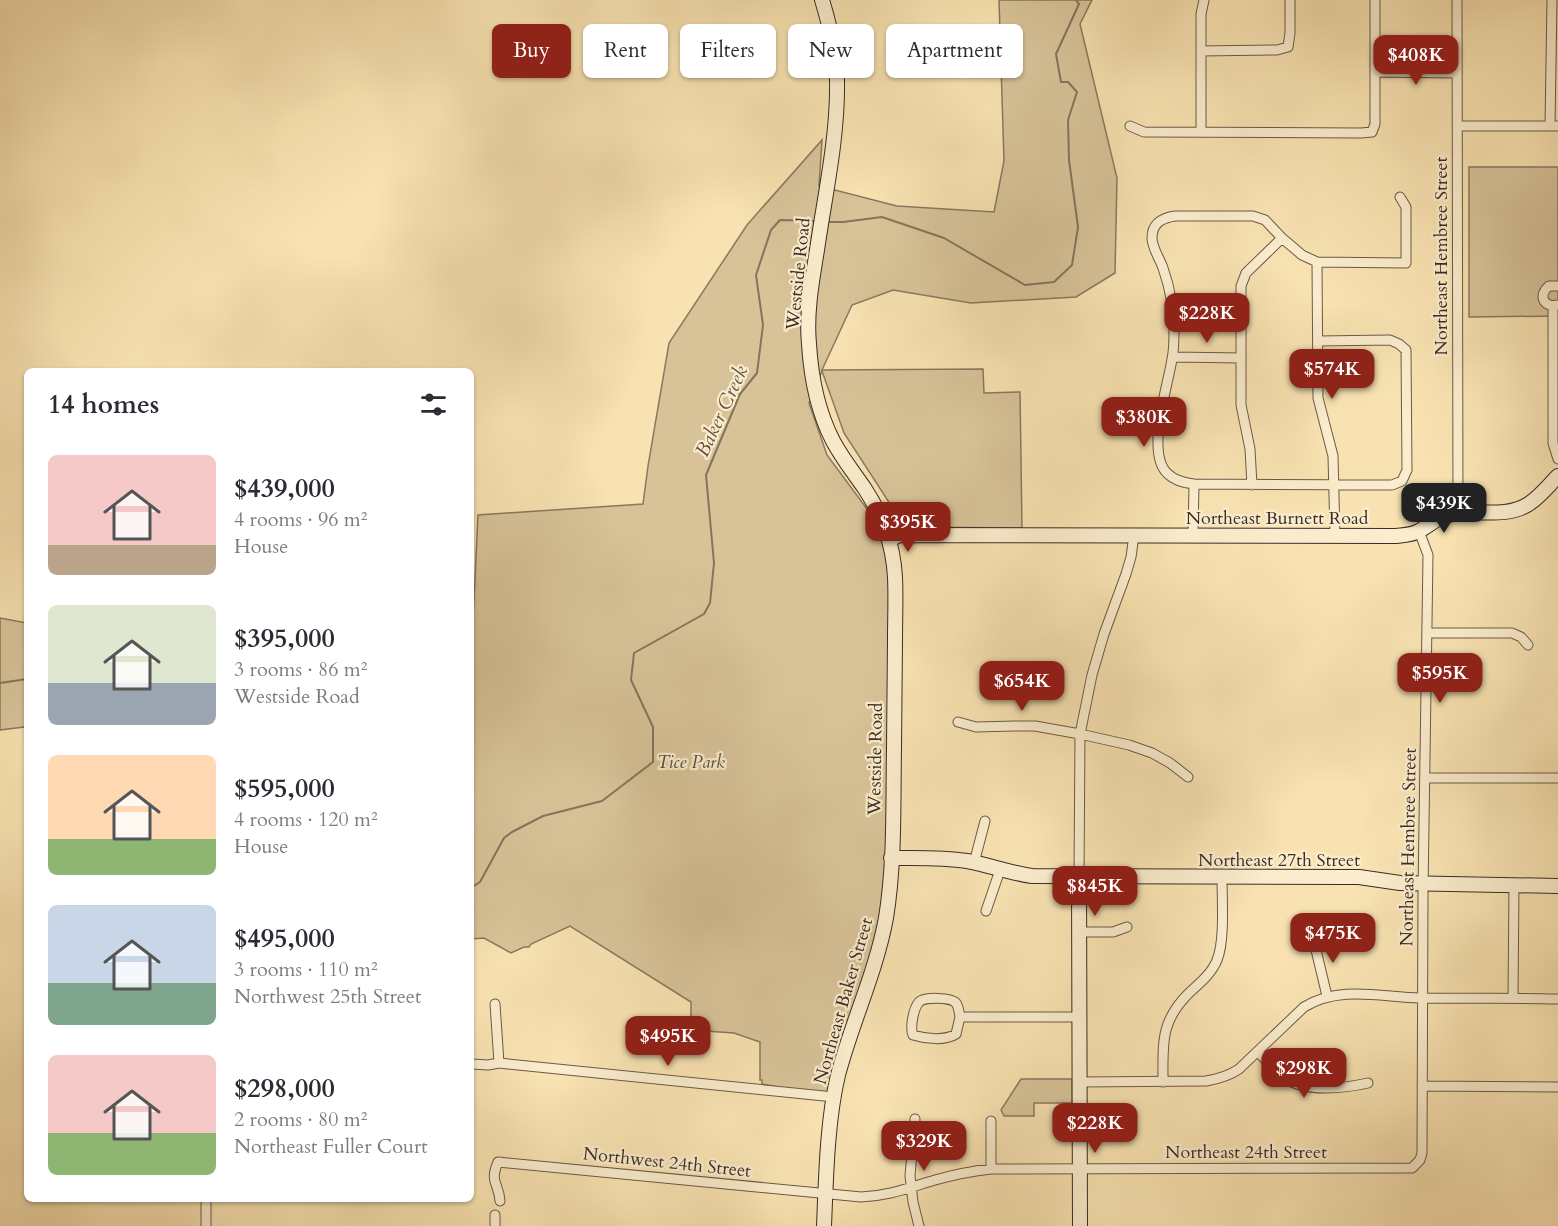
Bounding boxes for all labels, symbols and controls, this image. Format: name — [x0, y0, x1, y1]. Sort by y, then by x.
chip: Buy — [492, 24, 571, 78]
chip: Rent — [583, 24, 668, 78]
chip: Filters — [680, 24, 776, 78]
chip: New — [788, 24, 874, 78]
chip: Apartment — [886, 24, 1023, 78]
pin: $408K — [1374, 35, 1458, 86]
text: $408K — [1387, 41, 1445, 68]
street label: Northeast Hembree Street — [1429, 156, 1454, 355]
street label: Westside Road — [780, 216, 817, 333]
pin: $228K — [1165, 293, 1249, 344]
text: $228K — [1178, 299, 1236, 326]
pin: $574K — [1290, 349, 1374, 400]
text: $574K — [1303, 355, 1361, 382]
water label: Baker Creek — [689, 361, 754, 461]
text: 14 homes — [48, 387, 159, 422]
icon: filters — [417, 388, 450, 421]
pin: $380K — [1102, 397, 1186, 448]
text: $380K — [1115, 403, 1173, 430]
text: $439,000 — [234, 471, 335, 506]
icon: home — [96, 479, 168, 551]
pin: $439K — [1402, 483, 1486, 534]
text: $439K — [1415, 489, 1473, 516]
pin: $395K — [866, 502, 950, 553]
text: 4 rooms · 96 m² — [234, 506, 367, 533]
street label: Northeast Burnett Road — [1186, 506, 1369, 531]
text: $395K — [879, 508, 937, 535]
text: House — [234, 533, 288, 560]
text: $395,000 — [234, 621, 335, 656]
icon: home — [96, 629, 168, 701]
pin: $595K — [1398, 653, 1482, 704]
text: 3 rooms · 86 m² — [234, 656, 367, 683]
text: $595K — [1411, 659, 1469, 686]
pin: $654K — [980, 661, 1064, 712]
text: $654K — [993, 667, 1051, 694]
text: Westside Road — [234, 683, 360, 710]
street label: Westside Road — [862, 702, 889, 817]
street label: Northeast Hembree Street — [1394, 747, 1423, 947]
park label: Tice Park — [657, 750, 725, 775]
text: $595,000 — [234, 771, 335, 806]
icon: home — [96, 779, 168, 851]
text: 4 rooms · 120 m² — [234, 806, 378, 833]
text: House — [234, 833, 288, 860]
street label: Northeast 27th Street — [1198, 848, 1360, 873]
pin: $845K — [1053, 866, 1137, 917]
text: $845K — [1066, 872, 1124, 899]
pin: $475K — [1291, 913, 1375, 964]
street label: Northeast Baker Street — [808, 915, 879, 1087]
text: $475K — [1304, 919, 1362, 946]
text: $495,000 — [234, 921, 335, 956]
icon: home — [96, 929, 168, 1001]
text: 3 rooms · 110 m² — [234, 956, 378, 983]
text: Northwest 25th Street — [234, 983, 421, 1010]
pin: $495K — [626, 1016, 710, 1067]
text: $495K — [639, 1022, 697, 1049]
pin: $298K — [1262, 1048, 1346, 1099]
text: $298K — [1275, 1054, 1333, 1081]
text: $298,000 — [234, 1071, 335, 1106]
icon: home — [96, 1079, 168, 1151]
pin: $228K — [1053, 1103, 1137, 1154]
text: 2 rooms · 80 m² — [234, 1106, 367, 1133]
text: $228K — [1066, 1109, 1124, 1136]
pin: $329K — [882, 1121, 966, 1172]
text: $329K — [895, 1127, 953, 1154]
text: Northeast Fuller Court — [234, 1133, 428, 1160]
street label: Northeast 24th Street — [1165, 1140, 1327, 1165]
street label: Northwest 24th Street — [582, 1141, 752, 1184]

